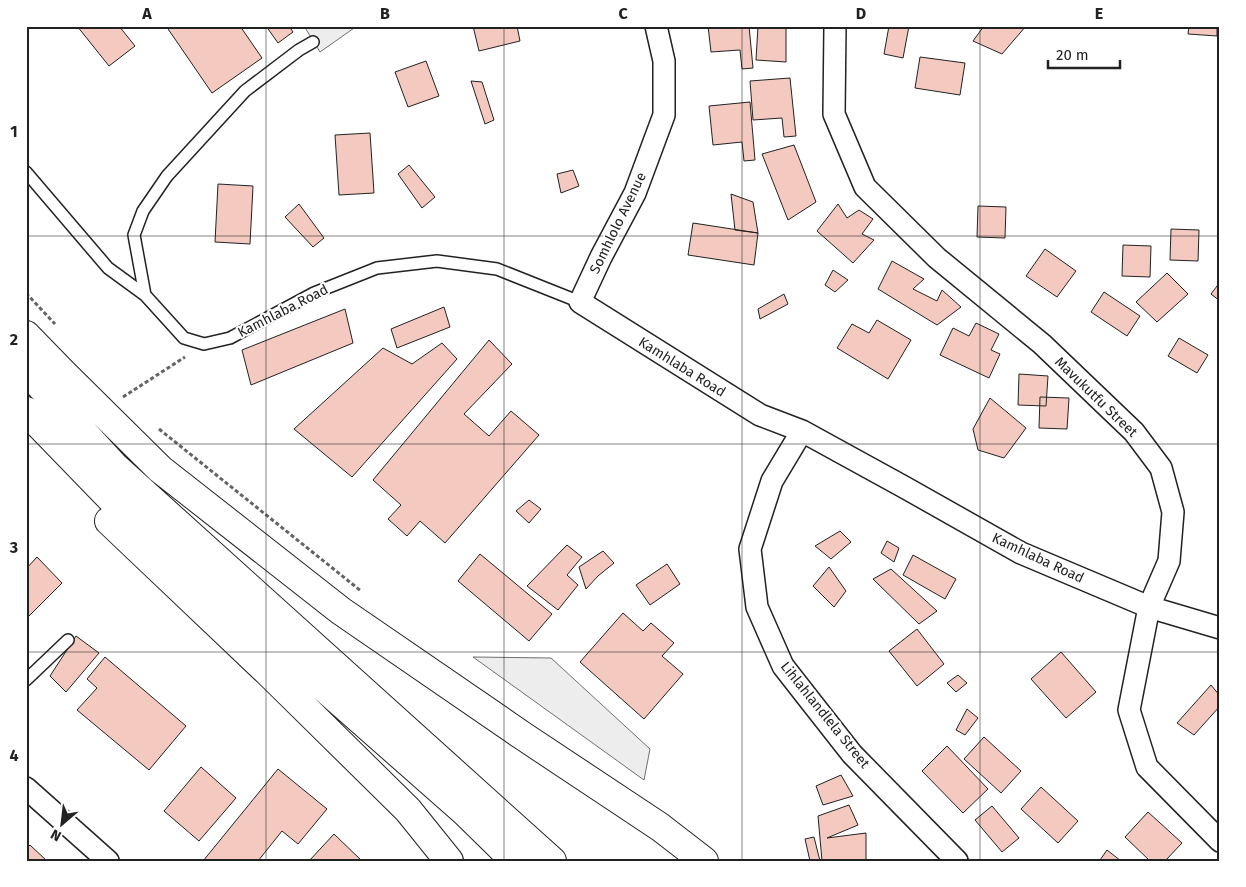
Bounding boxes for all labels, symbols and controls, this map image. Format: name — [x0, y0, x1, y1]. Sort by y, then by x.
text: A — [141, 4, 152, 23]
text: B — [380, 4, 390, 23]
text: C — [618, 4, 628, 23]
text: D — [856, 4, 866, 23]
text: E — [1095, 4, 1103, 23]
scale bar — [1048, 38, 1121, 70]
text: 20 m — [1056, 46, 1089, 64]
text: 1 — [10, 122, 18, 141]
street label: Somhlolo Avenue — [586, 170, 650, 276]
street label: Kamhlaba Road — [235, 281, 331, 341]
text: 2 — [10, 330, 18, 349]
street label: Kamhlaba Road — [635, 333, 729, 401]
street label: Mavukutfu Street — [1051, 353, 1141, 441]
street label: Kamhlaba Road — [989, 529, 1087, 587]
text: 3 — [9, 538, 18, 557]
street label: Lihlahlandlela Street — [777, 658, 874, 772]
text: 4 — [9, 746, 19, 765]
north arrow — [38, 800, 88, 850]
text: N — [48, 825, 64, 845]

